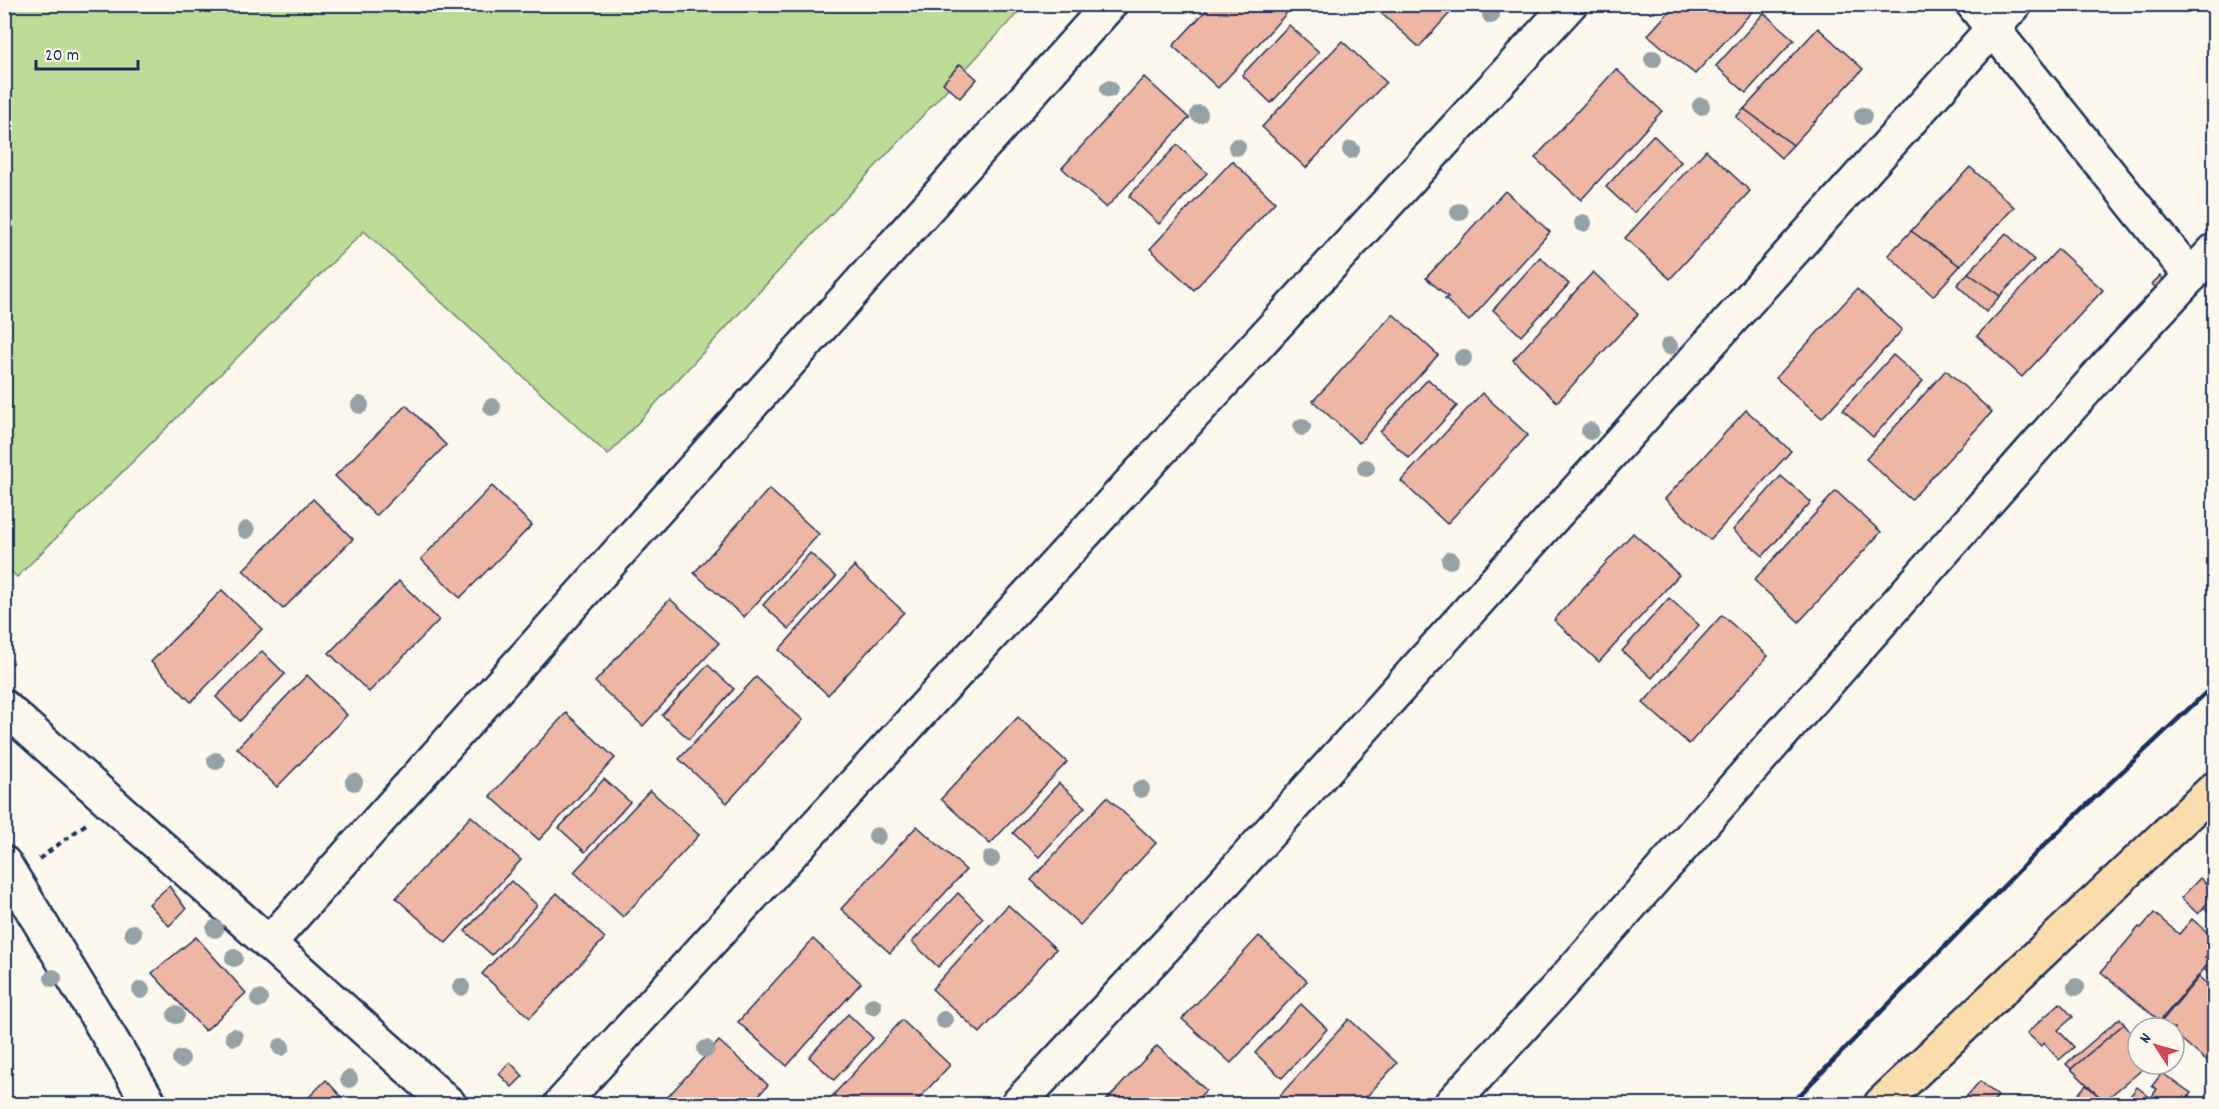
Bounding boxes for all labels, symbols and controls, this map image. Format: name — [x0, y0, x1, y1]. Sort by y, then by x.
scale bar — [36, 33, 138, 71]
text: 20 m — [45, 44, 79, 69]
north arrow — [2126, 1016, 2186, 1076]
text: N — [2134, 1029, 2158, 1049]

